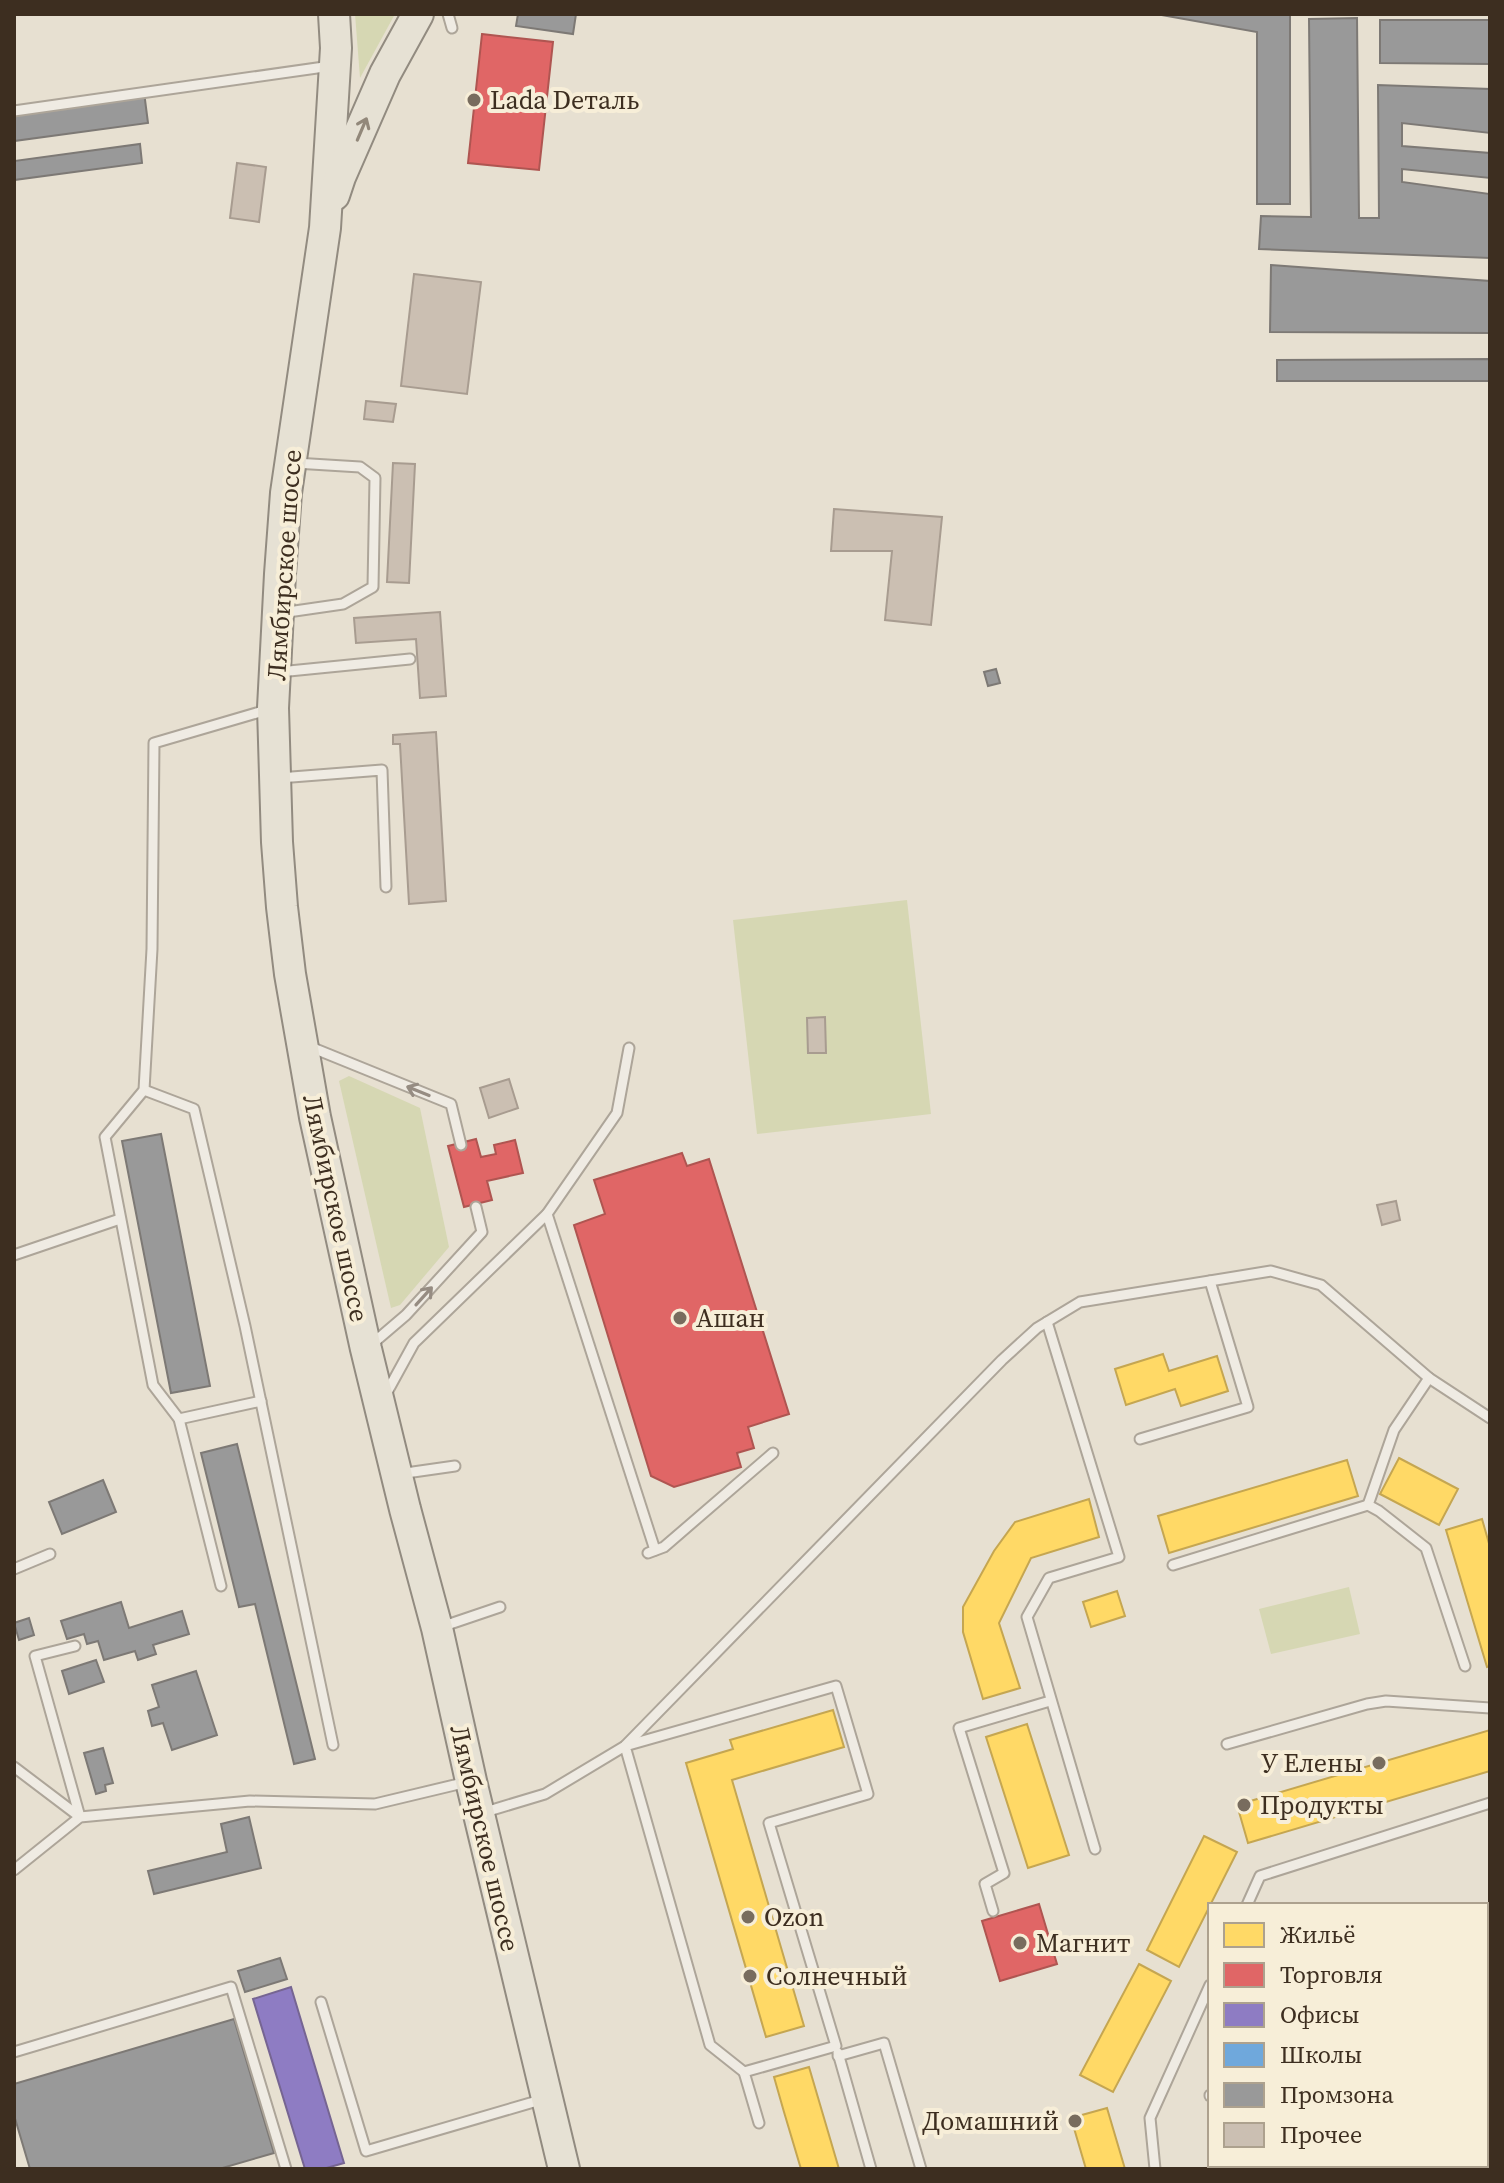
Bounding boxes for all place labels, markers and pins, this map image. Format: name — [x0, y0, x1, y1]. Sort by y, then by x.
place label: Lada Dеталь — [490, 82, 639, 118]
marker: Lada Dеталь — [465, 91, 483, 109]
place label: Ашан — [696, 1300, 765, 1336]
marker: Ашан — [671, 1309, 689, 1327]
place label: У Елены — [1261, 1745, 1363, 1781]
marker: У Елены — [1370, 1754, 1388, 1772]
place label: Продукты — [1260, 1787, 1384, 1823]
marker: Продукты — [1235, 1796, 1253, 1814]
place label: Ozon — [764, 1899, 824, 1935]
marker: Ozon — [739, 1908, 757, 1926]
place label: Магнит — [1036, 1925, 1131, 1961]
marker: Магнит — [1011, 1934, 1029, 1952]
place label: Солнечный — [766, 1958, 908, 1994]
marker: Солнечный — [741, 1967, 759, 1985]
place label: Домашний — [922, 2103, 1059, 2139]
marker: Домашний — [1066, 2112, 1084, 2130]

